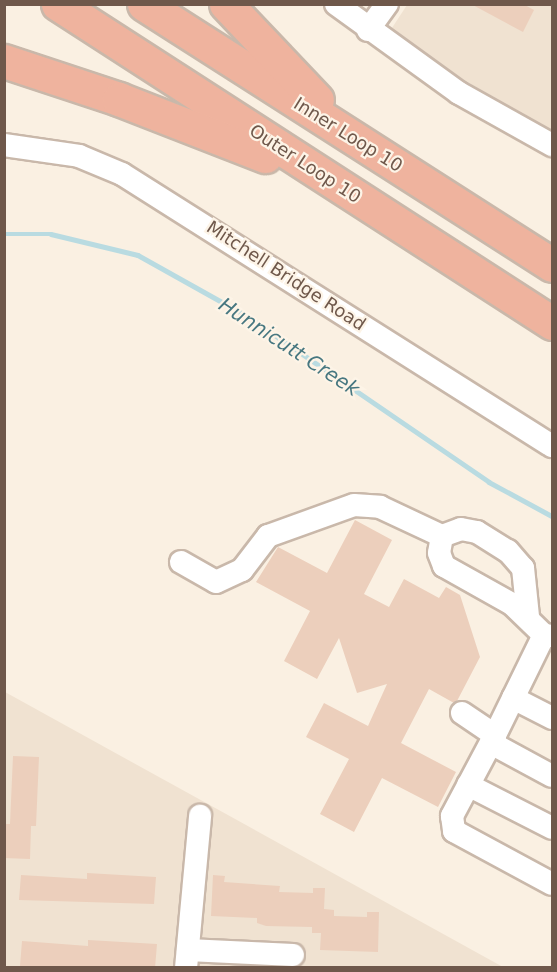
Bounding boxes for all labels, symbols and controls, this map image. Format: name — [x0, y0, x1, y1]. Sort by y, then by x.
street label: Inner Loop 10 — [290, 93, 406, 177]
street label: Outer Loop 10 — [245, 120, 365, 208]
street label: Mitchell Bridge Road — [202, 216, 370, 336]
water label: Hunnicutt Creek — [214, 293, 364, 401]

